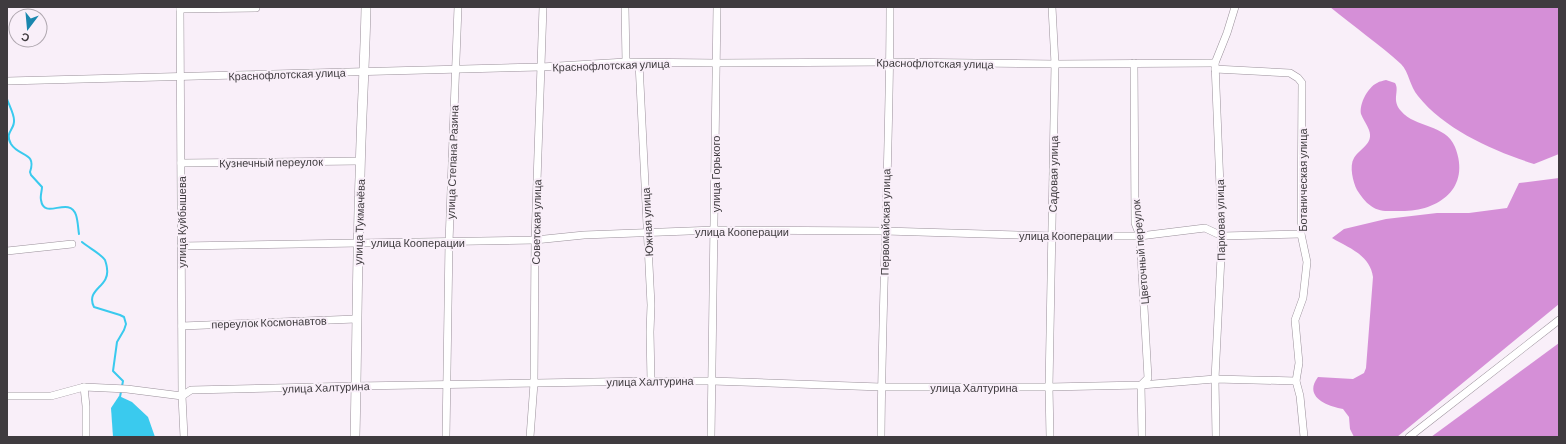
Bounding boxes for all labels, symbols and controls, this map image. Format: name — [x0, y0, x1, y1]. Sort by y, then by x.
north arrow — [8, 8, 48, 48]
text: С — [19, 31, 31, 45]
street label: Краснофлотская улица — [876, 55, 995, 71]
street label: Краснофлотская улица — [552, 56, 671, 74]
street label: Краснофлотская улица — [228, 65, 347, 83]
street label: улица Степана Разина — [444, 104, 461, 219]
street label: Ботаническая улица — [1296, 127, 1309, 232]
street label: Садовая улица — [1046, 135, 1060, 213]
street label: улица Горького — [709, 136, 722, 212]
street label: Кузнечный переулок — [219, 155, 323, 169]
street label: Первомайская улица — [878, 168, 892, 276]
street label: улица Куйбышева — [175, 175, 188, 268]
street label: улица Тукмачёва — [351, 178, 367, 265]
street label: Советская улица — [529, 178, 543, 265]
street label: Парковая улица — [1213, 178, 1227, 261]
street label: Южная улица — [639, 186, 655, 257]
street label: Цветочный переулок — [1129, 199, 1151, 305]
street label: улица Кооперации — [695, 225, 789, 238]
street label: улица Кооперации — [1019, 229, 1113, 242]
street label: улица Кооперации — [371, 236, 465, 249]
street label: переулок Космонавтов — [211, 313, 327, 331]
street label: улица Халтурина — [606, 374, 695, 388]
street label: улица Халтурина — [282, 379, 371, 395]
street label: улица Халтурина — [930, 381, 1019, 394]

